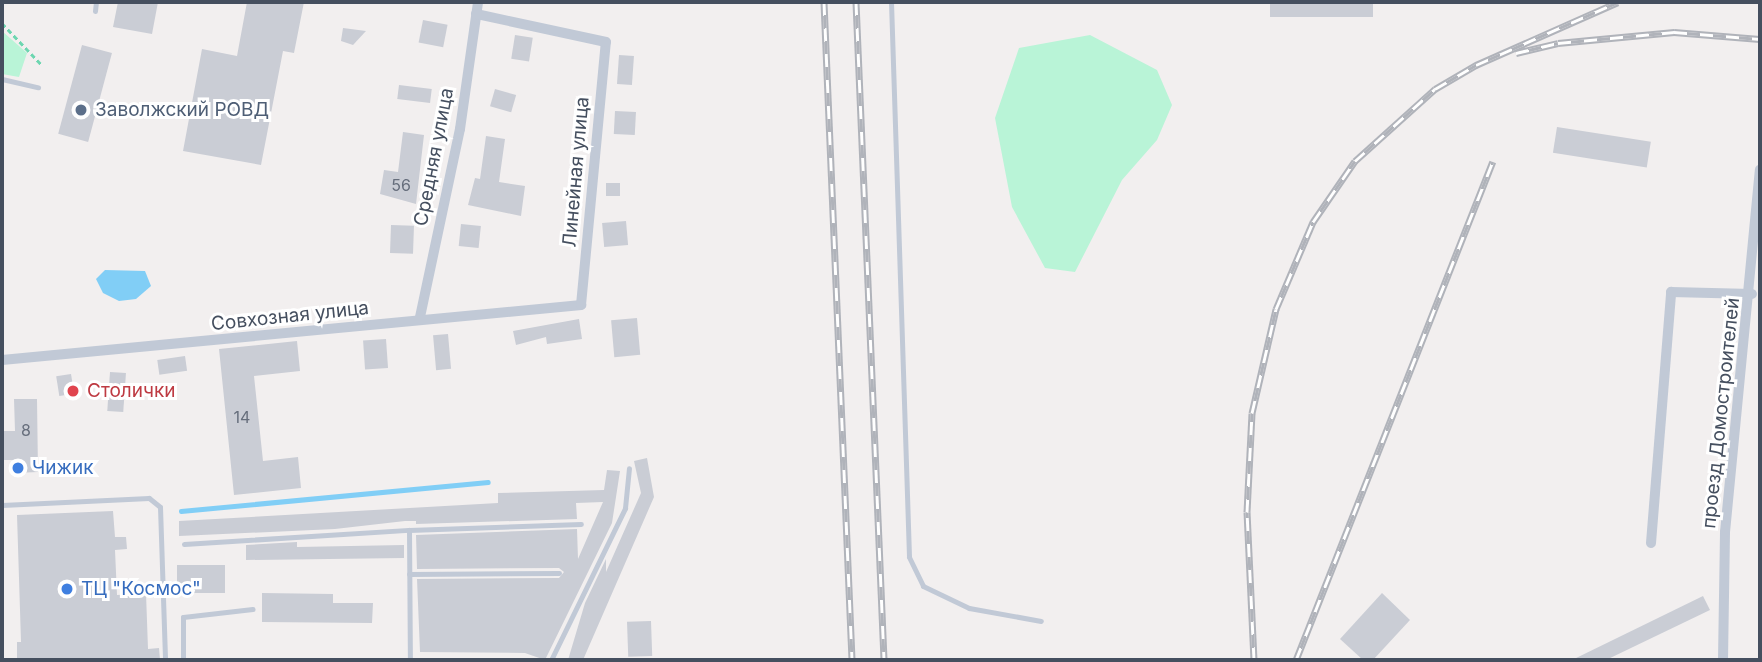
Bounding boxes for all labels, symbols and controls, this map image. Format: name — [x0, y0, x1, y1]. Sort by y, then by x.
street label: Средняя улица — [409, 86, 459, 228]
street label: Линейная улица — [558, 96, 594, 248]
place label: Заволжский РОВД — [95, 99, 269, 121]
marker: Заволжский РОВД — [73, 102, 89, 118]
house number: 56 — [391, 175, 411, 195]
street label: Совхозная улица — [210, 296, 370, 336]
street label: проезд Домостроителей — [1698, 296, 1744, 530]
place label: Столички — [87, 380, 175, 402]
marker: Столички — [65, 383, 81, 399]
house number: 14 — [234, 407, 250, 427]
house number: 8 — [21, 420, 31, 440]
place label: Чижик — [32, 457, 93, 479]
marker: Чижик — [10, 460, 26, 476]
place label: ТЦ "Космос" — [81, 578, 201, 600]
marker: ТЦ "Космос" — [59, 581, 75, 597]

